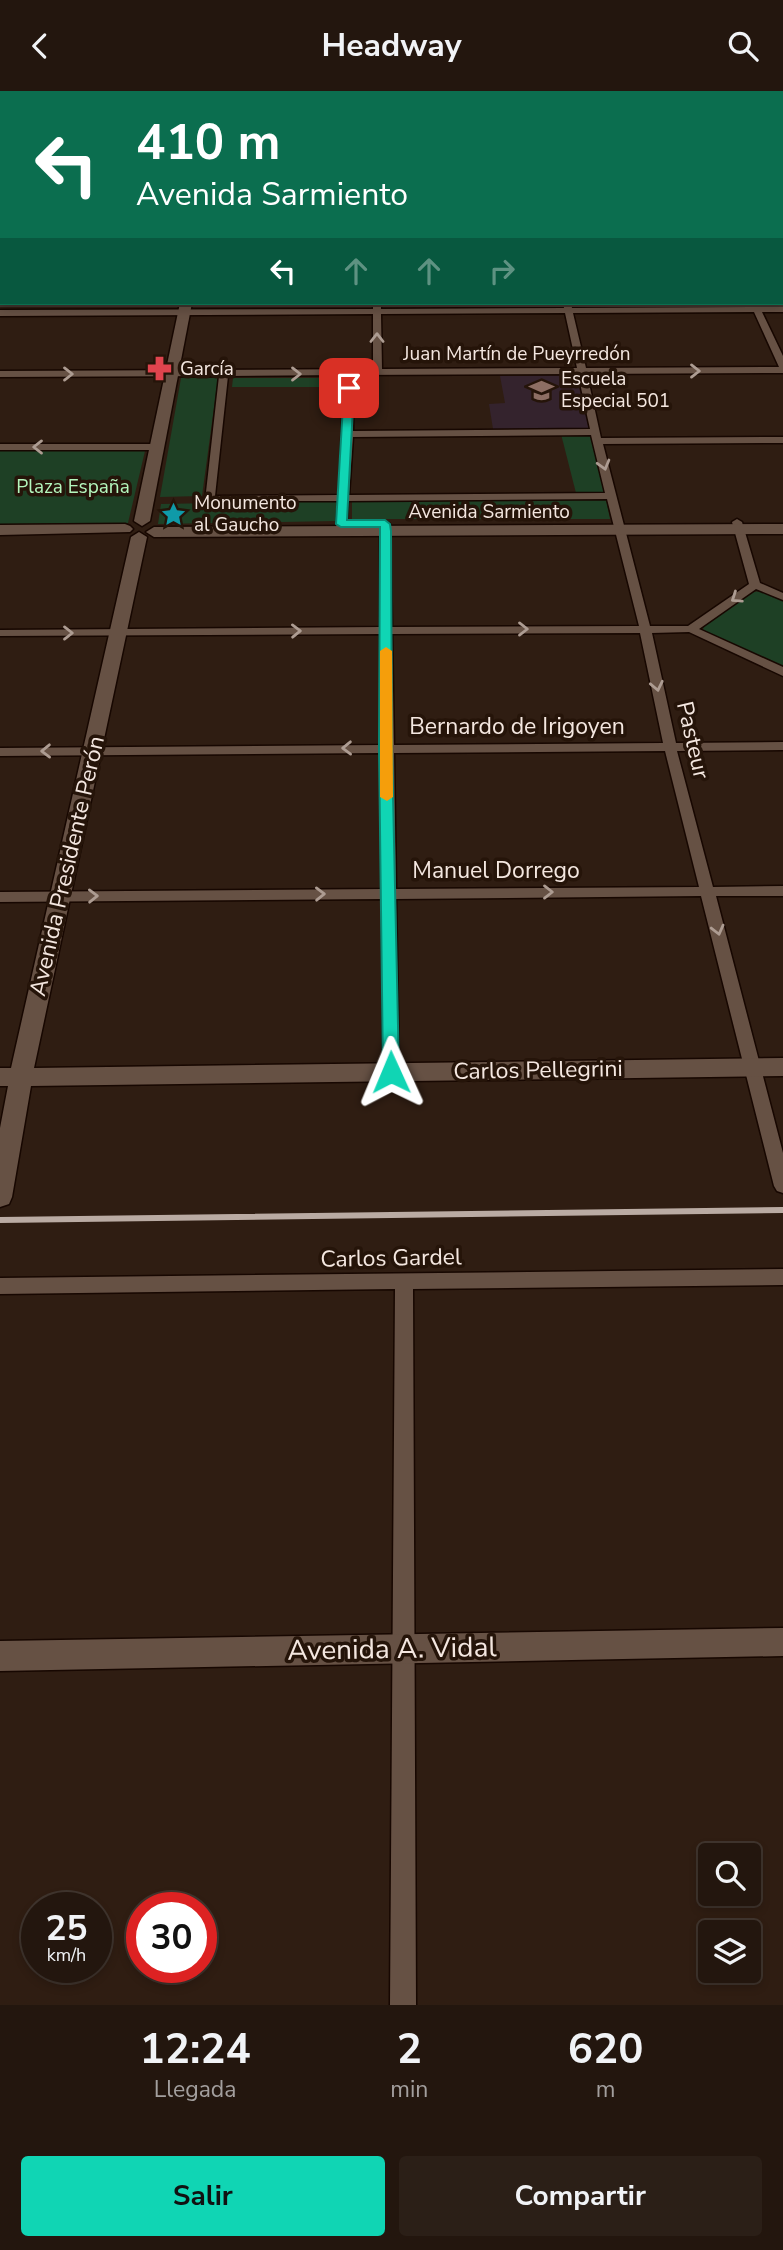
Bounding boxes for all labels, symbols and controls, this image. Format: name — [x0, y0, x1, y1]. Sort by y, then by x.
text: Headway — [322, 24, 461, 67]
icon: back — [21, 27, 59, 65]
icon: search — [724, 27, 762, 65]
text: 410 m — [136, 109, 280, 176]
icon: left — [21, 119, 112, 210]
text: Avenida Sarmiento — [136, 173, 408, 216]
icon: left — [264, 252, 302, 290]
icon: ahead — [337, 252, 375, 290]
icon: ahead — [410, 252, 448, 290]
icon: right — [483, 252, 521, 290]
one-way arrow — [370, 332, 385, 343]
street label: Juan Martín de Pueyrredón — [402, 341, 631, 367]
pharmacy icon: García — [146, 355, 174, 383]
place label: García — [180, 356, 234, 382]
pin — [319, 358, 379, 418]
one-way arrow — [690, 363, 700, 379]
one-way arrow — [63, 366, 74, 382]
one-way arrow — [291, 366, 301, 382]
place label: Escuela Especial 501 — [561, 366, 670, 414]
icon: arrive — [330, 369, 368, 407]
school or university icon: Escuela Especial 501 — [527, 376, 555, 404]
one-way arrow — [32, 439, 42, 455]
one-way arrow — [595, 458, 610, 470]
park label: Plaza España — [16, 474, 130, 500]
place label: Monumento al Gaucho — [194, 490, 297, 538]
street label: Avenida Sarmiento — [408, 499, 570, 525]
place icon: Monumento al Gaucho — [160, 500, 188, 528]
one-way arrow — [730, 590, 743, 603]
one-way arrow — [518, 621, 529, 637]
one-way arrow — [290, 623, 301, 638]
one-way arrow — [63, 625, 74, 641]
one-way arrow — [649, 680, 664, 692]
street label: Pasteur — [669, 698, 717, 782]
street label: Bernardo de Irigoyen — [409, 711, 625, 742]
street label: Avenida Presidente Perón — [22, 733, 112, 999]
one-way arrow — [342, 740, 352, 756]
one-way arrow — [41, 744, 52, 759]
street label: Manuel Dorrego — [412, 855, 580, 886]
one-way arrow — [543, 884, 553, 900]
one-way arrow — [315, 886, 326, 902]
one-way arrow — [88, 888, 98, 904]
one-way arrow — [710, 924, 724, 936]
position arrow — [354, 1035, 428, 1109]
street label: Carlos Pellegrini — [453, 1053, 623, 1087]
street label: Carlos Gardel — [320, 1241, 462, 1275]
street label: Avenida A. Vidal — [287, 1628, 498, 1670]
map controls — [698, 1843, 761, 1983]
button: search — [698, 1843, 761, 1906]
speed limit sign: 30 — [126, 1892, 217, 1983]
text: 25 — [45, 1905, 88, 1952]
button: layers — [698, 1920, 761, 1983]
text: km/h — [47, 1943, 86, 1967]
text: 12:24 — [140, 2021, 251, 2078]
text: 2 — [397, 2021, 422, 2078]
text: 620 — [568, 2021, 643, 2078]
text: Llegada — [154, 2074, 236, 2105]
text: min — [390, 2074, 428, 2105]
text: m — [596, 2074, 616, 2105]
button: Salir — [21, 2156, 385, 2236]
button: Compartir — [399, 2156, 762, 2236]

